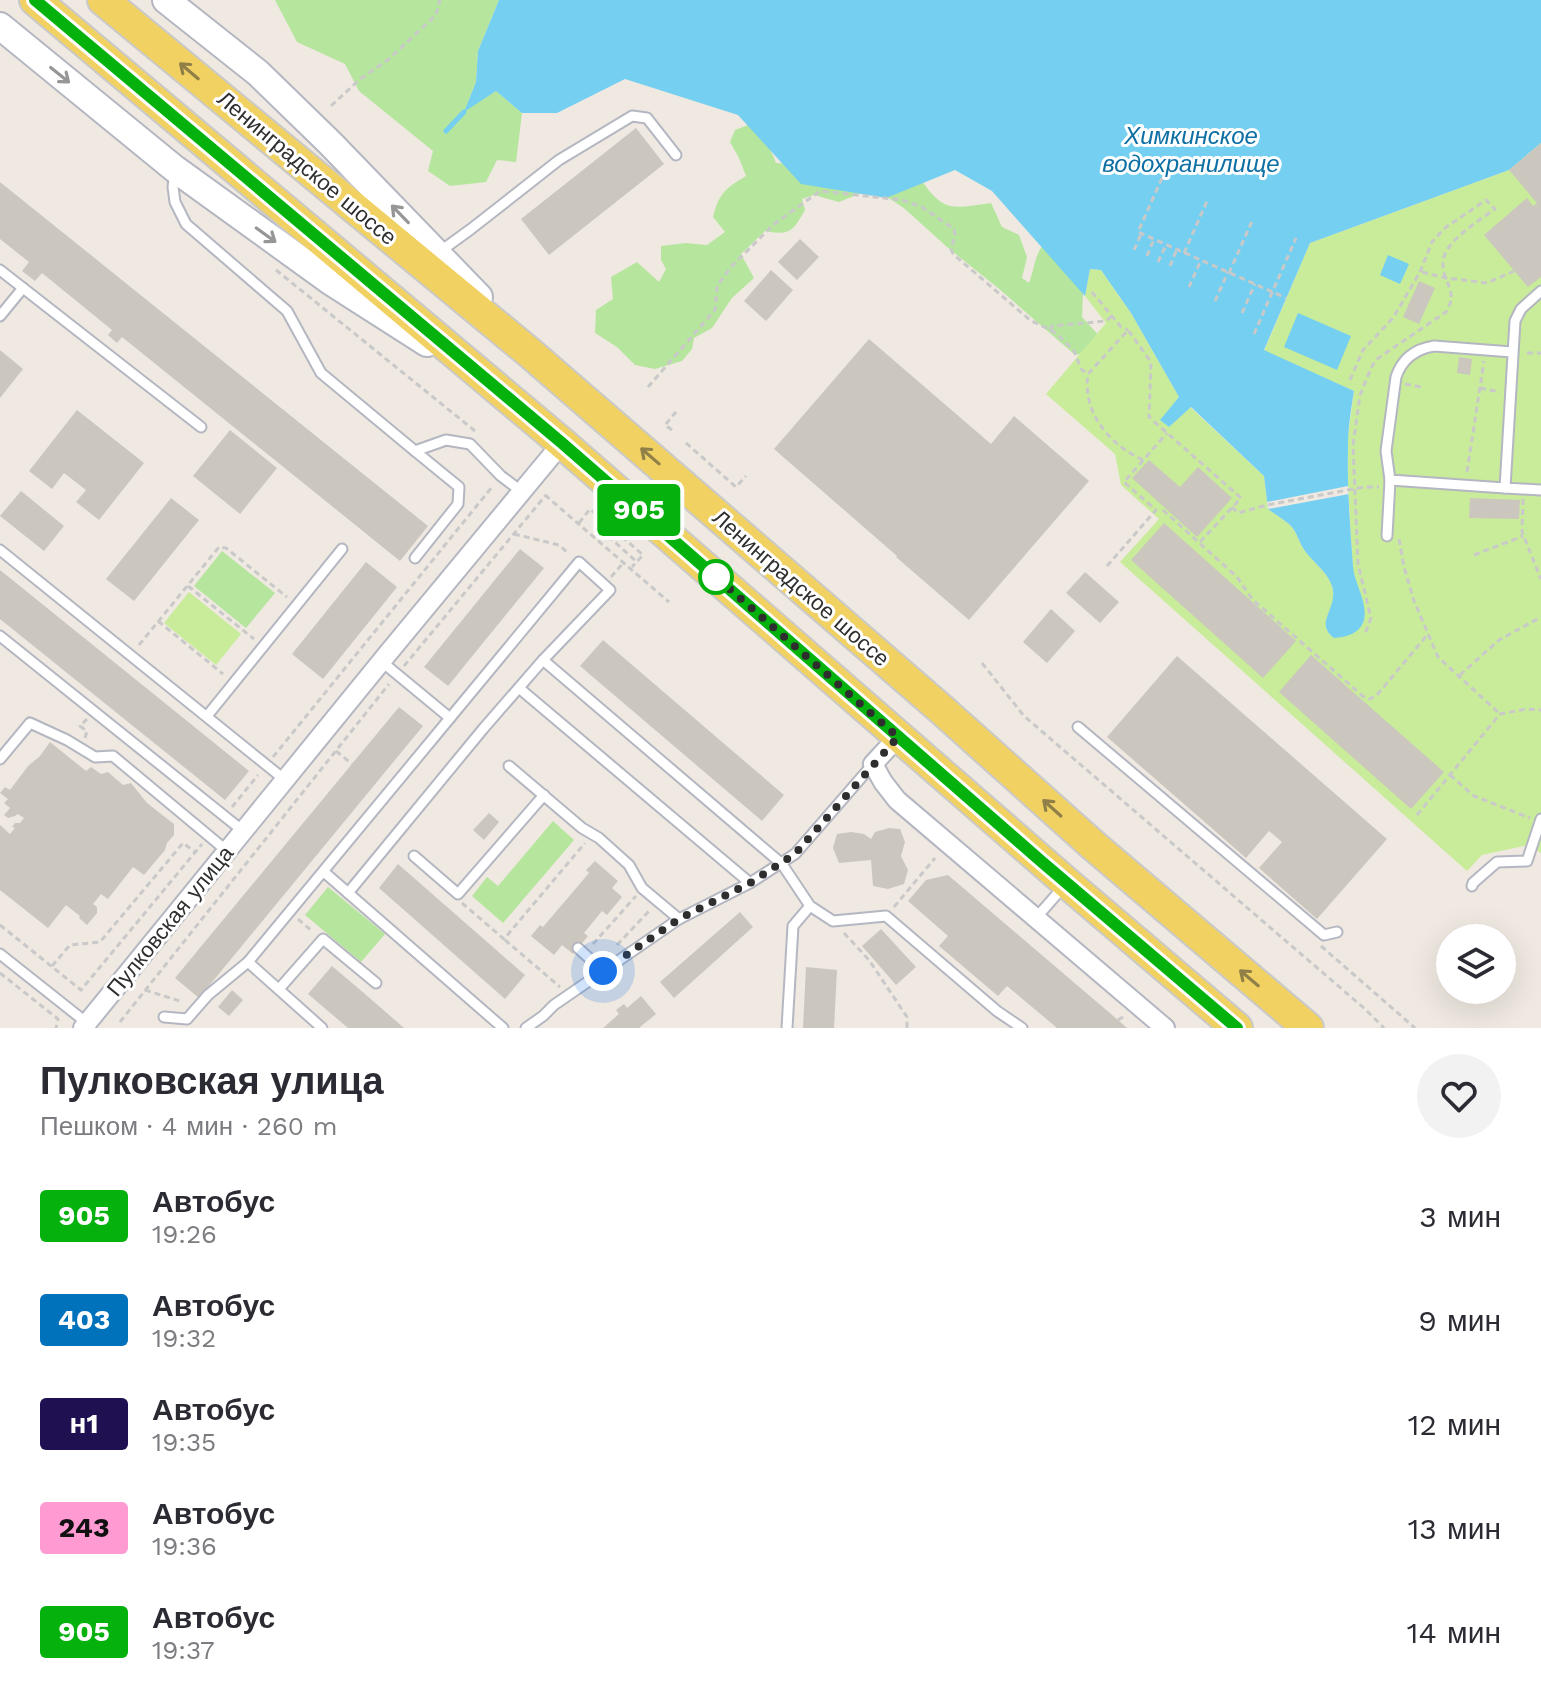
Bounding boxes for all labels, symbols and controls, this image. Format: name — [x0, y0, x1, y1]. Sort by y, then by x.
one-way arrow — [179, 62, 200, 80]
one-way arrow — [50, 66, 70, 84]
street label: Ленинградское шоссе — [213, 86, 401, 250]
water label: Химкинское водохранилище — [1102, 122, 1280, 178]
one-way arrow — [391, 205, 410, 224]
one-way arrow — [254, 227, 276, 243]
one-way arrow — [640, 448, 660, 466]
line badge: 905 — [593, 484, 685, 536]
text: 905 — [613, 493, 665, 526]
street label: Ленинградское шоссе — [708, 505, 894, 671]
unlabelled marker — [699, 560, 733, 594]
one-way arrow — [1042, 800, 1062, 818]
street label: Пулковская улица — [102, 840, 239, 1001]
map controls — [1436, 924, 1516, 1004]
button: layers — [1436, 924, 1516, 1004]
your location — [583, 951, 623, 991]
one-way arrow — [1239, 969, 1260, 987]
button: heart — [1417, 1054, 1501, 1138]
text: Пулковская улица — [40, 1059, 384, 1103]
text: Пешком · 4 мин · 260 m — [40, 1111, 338, 1141]
text: Автобус — [152, 1184, 275, 1219]
text: 905 — [58, 1199, 110, 1232]
text: 3 мин — [1419, 1199, 1501, 1234]
text: 19:26 — [152, 1219, 217, 1249]
text: Автобус — [152, 1288, 275, 1323]
text: 403 — [58, 1303, 110, 1336]
text: 9 мин — [1418, 1303, 1501, 1338]
text: 19:32 — [152, 1323, 216, 1353]
text: Автобус — [152, 1392, 275, 1427]
text: н1 — [70, 1407, 98, 1440]
text: 12 мин — [1408, 1407, 1501, 1442]
text: 19:35 — [152, 1427, 216, 1457]
text: Автобус — [152, 1496, 275, 1531]
text: 243 — [58, 1511, 110, 1544]
text: 13 мин — [1408, 1511, 1501, 1546]
text: 19:36 — [152, 1531, 217, 1561]
text: Автобус — [152, 1600, 275, 1635]
text: 905 — [58, 1615, 110, 1648]
text: 14 мин — [1407, 1615, 1501, 1650]
text: 19:37 — [152, 1635, 215, 1665]

